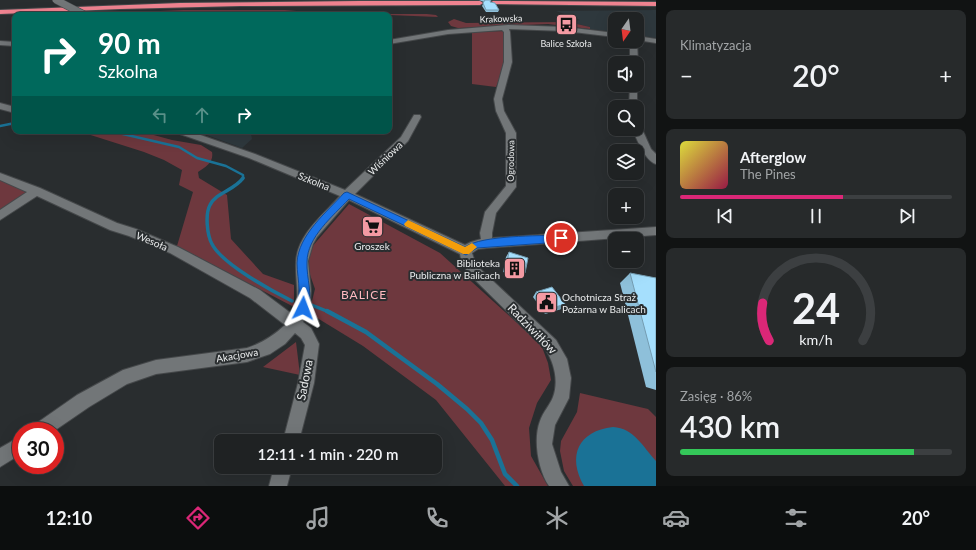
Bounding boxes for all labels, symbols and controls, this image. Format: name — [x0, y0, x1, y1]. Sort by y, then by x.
street label: Krakowska — [479, 12, 523, 25]
bus stop icon: Balice Szkoła — [553, 12, 579, 38]
north arrow — [608, 12, 644, 48]
map controls — [608, 12, 644, 268]
text: 90 m — [98, 26, 161, 60]
icon: right — [32, 28, 84, 80]
text: Klimatyzacja — [680, 37, 751, 53]
place label: Balice Szkoła — [540, 38, 592, 49]
button: sound — [608, 56, 644, 92]
text: 20° — [792, 57, 840, 93]
text: Szkolna — [98, 60, 158, 82]
text: − — [680, 62, 693, 89]
text: + — [939, 62, 952, 89]
button: search — [608, 100, 644, 136]
icon: left — [149, 104, 171, 126]
icon: ahead — [191, 104, 213, 126]
icon: right — [233, 104, 255, 126]
street label: Wiśniowa — [365, 139, 405, 177]
street label: Ogrodowa — [505, 140, 516, 182]
button: layers — [608, 144, 644, 180]
text: Afterglow — [740, 148, 806, 166]
text: The Pines — [740, 166, 796, 182]
street label: Szkolna — [296, 169, 332, 193]
button: + — [608, 188, 644, 224]
icon: previous — [714, 205, 736, 227]
icon: pause — [805, 205, 827, 227]
icon: next — [896, 205, 918, 227]
supermarket icon: Groszek — [359, 213, 385, 239]
pin — [544, 221, 578, 255]
icon: arrive — [550, 227, 572, 249]
street label: Wesoła — [134, 229, 170, 253]
button: − — [608, 232, 644, 268]
place label: Groszek — [354, 240, 391, 252]
building icon: Biblioteka Publiczna w Balicach — [502, 256, 528, 282]
place label: Biblioteka Publiczna w Balicach — [409, 257, 500, 281]
text: 24 — [792, 282, 840, 332]
position arrow — [282, 287, 324, 329]
district label: BALICE — [341, 287, 387, 302]
public building icon: Ochotnicza Straż Pożarna w Balicach — [534, 290, 560, 316]
place label: Ochotnicza Straż Pożarna w Balicach — [562, 291, 646, 315]
street label: Radziwiłłów — [505, 300, 560, 357]
text: km/h — [799, 330, 833, 347]
street label: Akacjowa — [215, 345, 259, 365]
street label: Sadowa — [293, 358, 316, 402]
text: Zasięg · 86% — [680, 388, 752, 404]
text: 430 km — [680, 408, 780, 444]
speed limit sign: 30 — [12, 422, 64, 474]
text: 12:11 · 1 min · 220 m — [258, 445, 398, 463]
icon: directions — [184, 504, 212, 532]
icon: music — [304, 504, 332, 532]
icon: phone — [423, 504, 451, 532]
icon: climate — [543, 504, 571, 532]
icon: car — [662, 504, 690, 532]
icon: filters — [782, 504, 810, 532]
text: 12:10 — [46, 507, 92, 529]
text: 20° — [902, 507, 930, 529]

